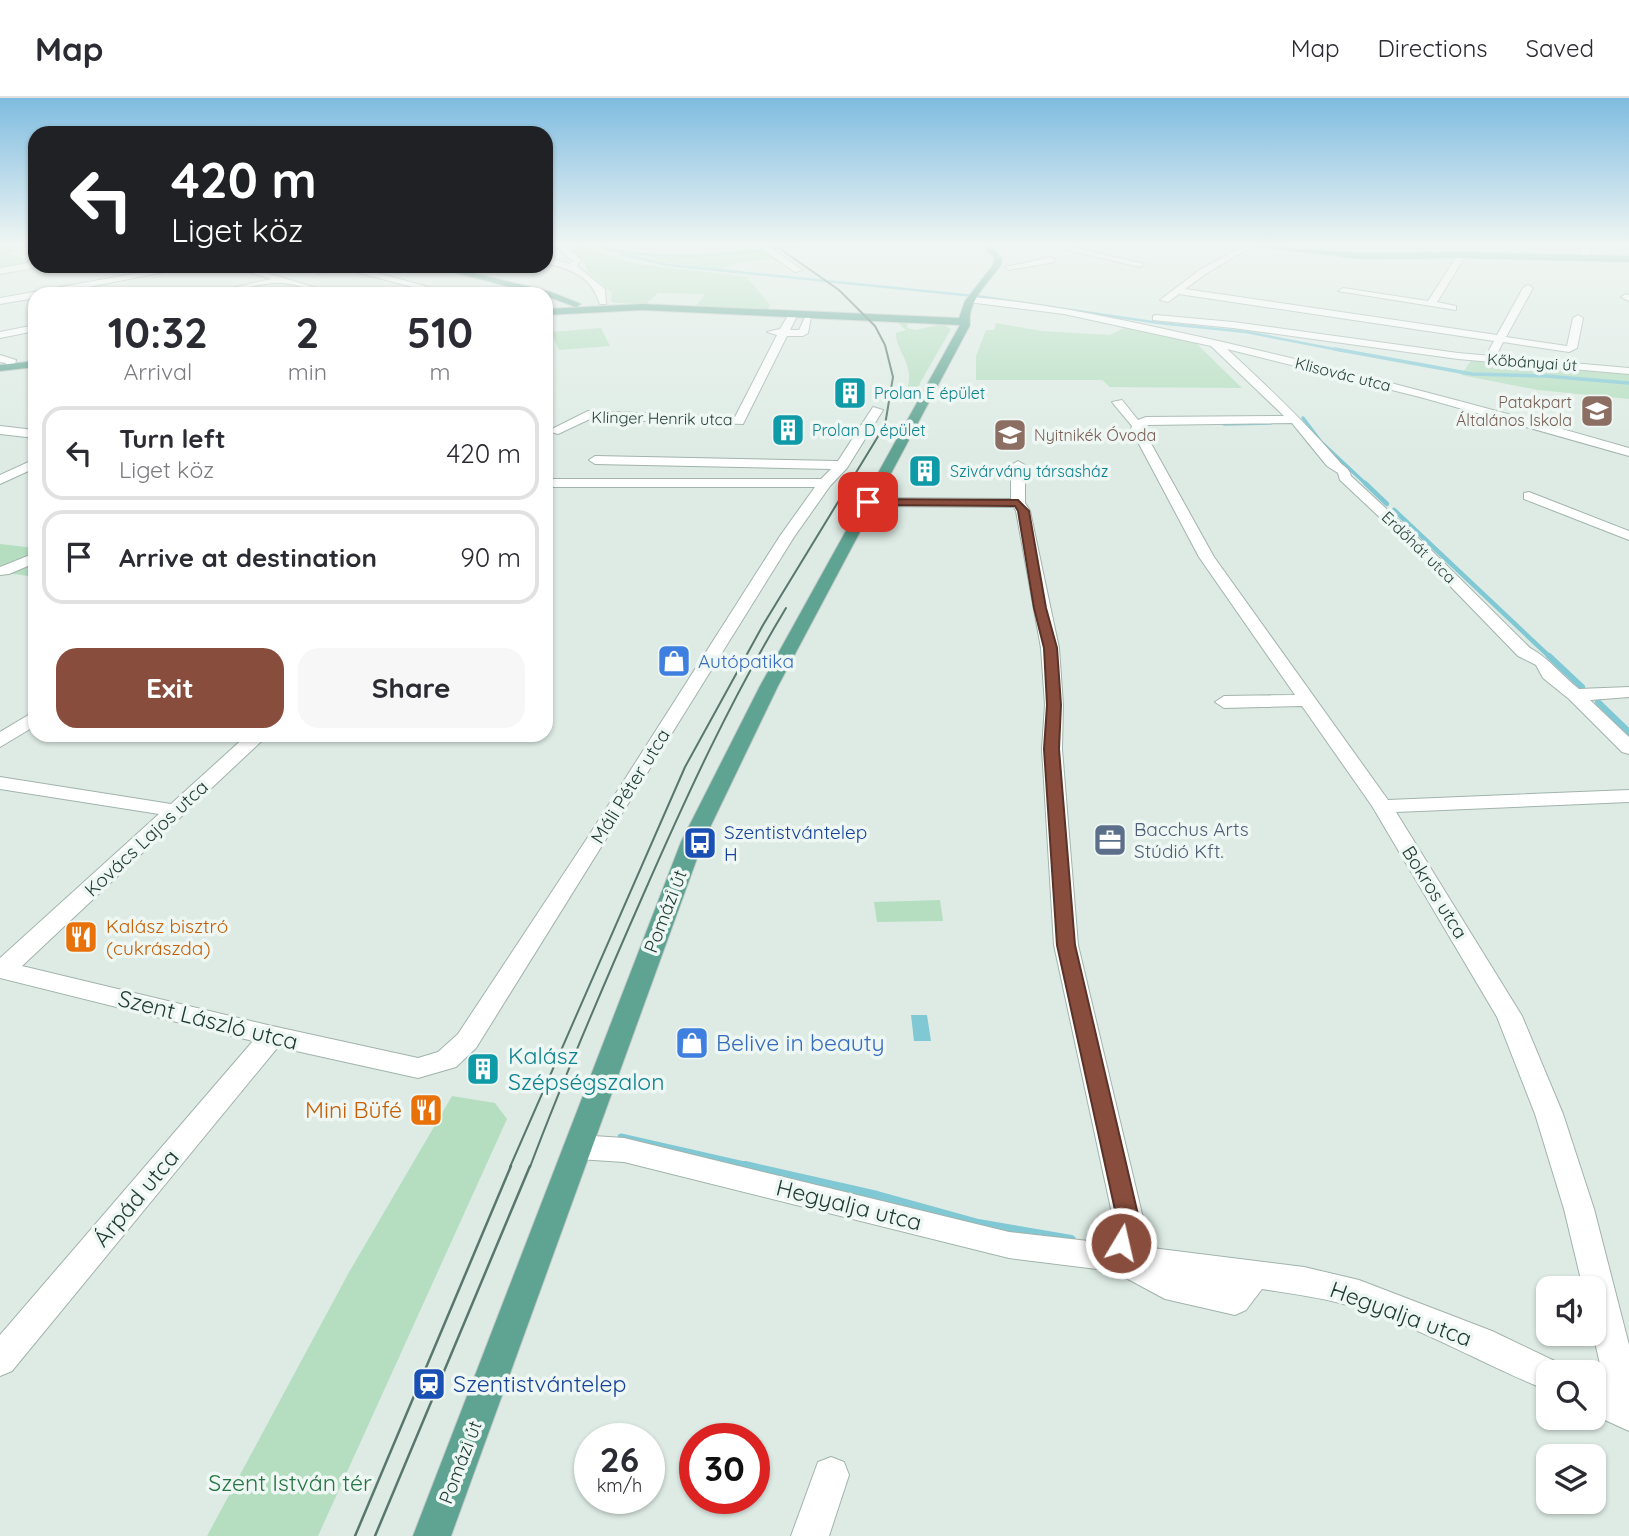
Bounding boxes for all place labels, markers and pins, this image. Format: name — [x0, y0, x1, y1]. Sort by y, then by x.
building icon: Prolan E épület — [831, 374, 869, 412]
place label: Prolan E épület — [874, 383, 985, 403]
place label: Patakpart Általános Iskola — [1456, 392, 1572, 430]
school or university icon: Patakpart Általános Iskola — [1578, 392, 1616, 430]
building icon: Prolan D épület — [769, 411, 807, 449]
school or university icon: Nyitnikék Óvoda — [991, 416, 1029, 454]
place label: Prolan D épület — [812, 420, 926, 440]
place label: Nyitnikék Óvoda — [1034, 425, 1156, 445]
building icon: Szivárvány társasház — [906, 452, 944, 490]
place label: Szivárvány társasház — [950, 461, 1108, 481]
pin — [838, 472, 898, 532]
shop icon: Autópatika — [655, 642, 693, 680]
place label: Autópatika — [698, 649, 794, 673]
place label: Bacchus Arts Stúdió Kft. — [1134, 817, 1249, 863]
place label: Szentistvántelep H — [724, 820, 867, 866]
office icon: Bacchus Arts Stúdió Kft. — [1091, 821, 1129, 859]
bus stop icon: Szentistvántelep H — [681, 824, 719, 862]
place label: Kalász bisztró (cukrászda) — [106, 914, 228, 960]
restaurant icon: Kalász bisztró (cukrászda) — [62, 918, 100, 956]
shop icon: Belive in beauty — [673, 1024, 711, 1062]
place label: Belive in beauty — [716, 1028, 885, 1057]
place label: Kalász Szépségszalon — [508, 1041, 664, 1096]
building icon: Kalász Szépségszalon — [464, 1050, 502, 1088]
restaurant icon: Mini Büfé — [407, 1091, 445, 1129]
place label: Mini Büfé — [305, 1095, 402, 1124]
station icon: Szentistvántelep — [410, 1365, 448, 1403]
place label: Szentistvántelep — [453, 1369, 626, 1398]

